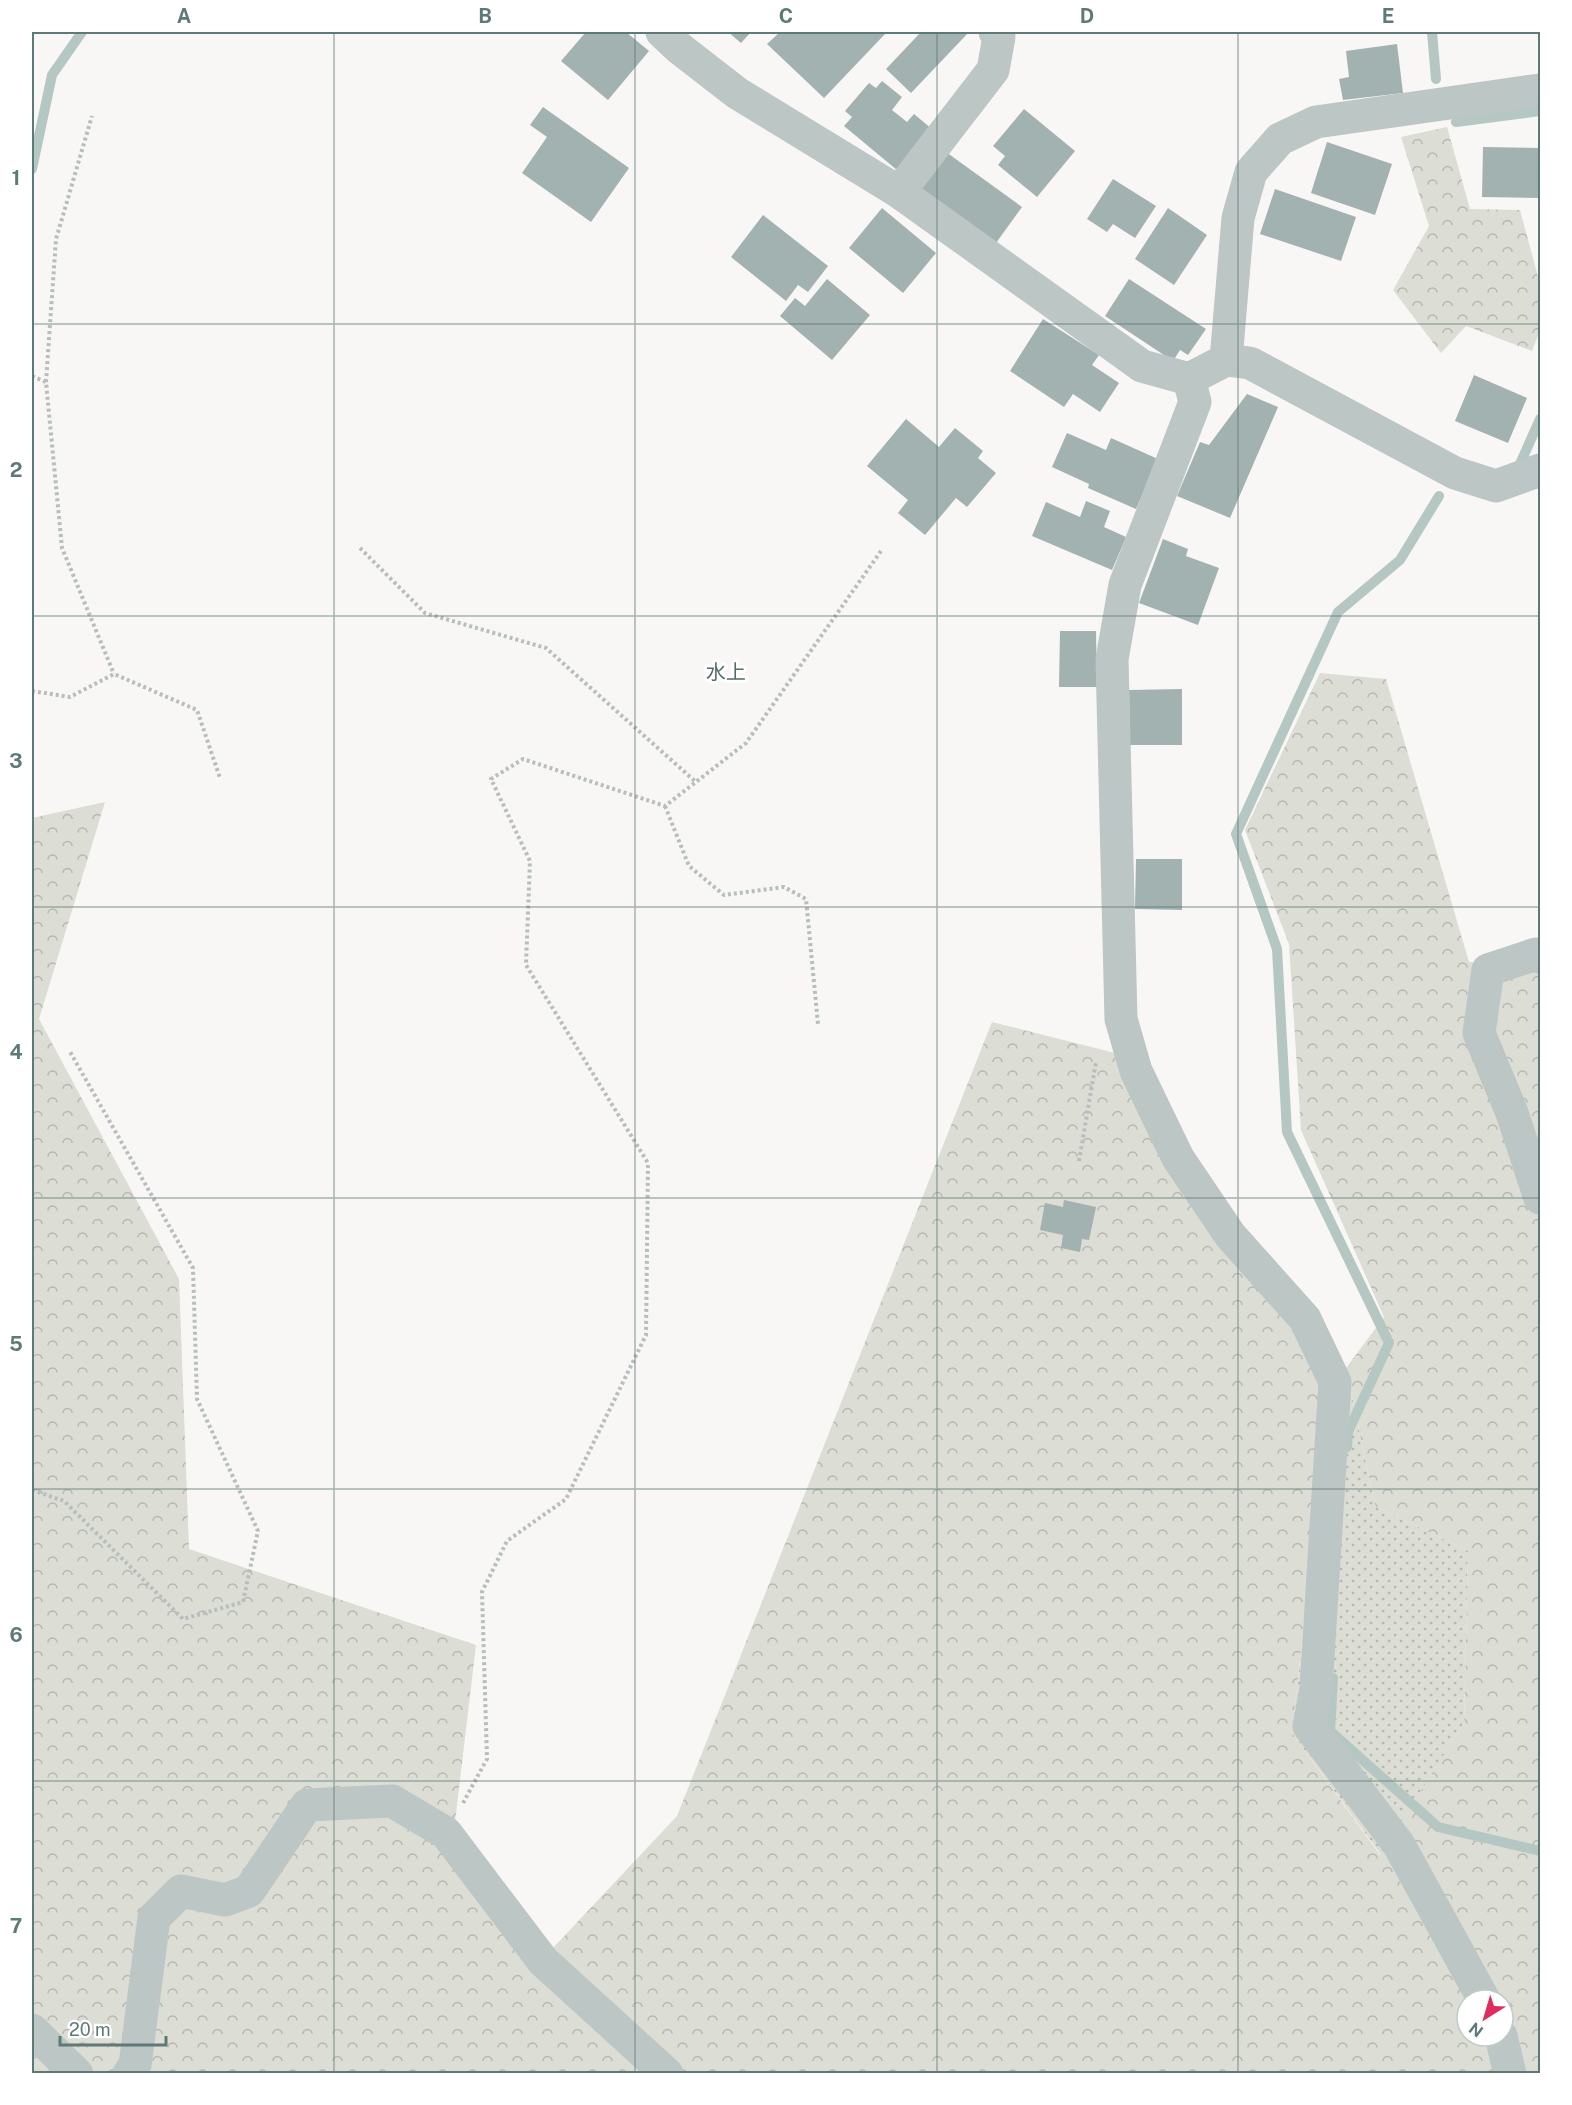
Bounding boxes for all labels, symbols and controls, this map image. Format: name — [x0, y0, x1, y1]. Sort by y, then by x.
text: A — [177, 4, 191, 28]
text: B — [478, 4, 492, 28]
text: C — [779, 4, 793, 28]
text: D — [1080, 4, 1094, 28]
text: E — [1382, 4, 1394, 28]
text: 1 — [12, 166, 20, 190]
text: 2 — [10, 458, 22, 482]
district label: 水上 — [706, 660, 746, 684]
text: 3 — [9, 749, 23, 773]
text: 4 — [9, 1040, 23, 1064]
text: 5 — [9, 1332, 23, 1356]
text: 6 — [9, 1623, 23, 1647]
text: 7 — [10, 1914, 22, 1938]
north arrow — [1455, 1988, 1515, 2048]
scale bar — [60, 2009, 166, 2047]
text: N — [1466, 2018, 1487, 2041]
text: 20 m — [69, 2019, 111, 2040]

